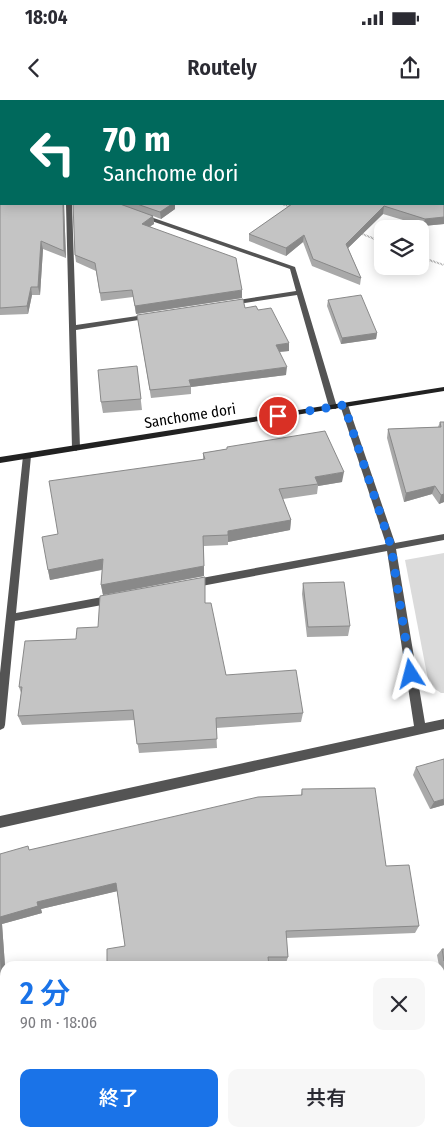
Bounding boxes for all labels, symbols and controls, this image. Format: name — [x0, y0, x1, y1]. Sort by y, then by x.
text: 18:04 — [25, 6, 68, 29]
icon: back — [20, 54, 48, 82]
text: Routely — [187, 54, 257, 81]
icon: share — [396, 54, 424, 82]
text: 70 m — [103, 118, 171, 160]
icon: left — [20, 120, 85, 185]
text: Sanchome dori — [103, 160, 238, 187]
map controls — [374, 220, 429, 275]
button: layers — [374, 220, 429, 275]
pin — [257, 395, 299, 437]
street label: Sanchome dori — [143, 400, 237, 432]
icon: arrive — [264, 402, 292, 430]
position arrow — [384, 647, 436, 699]
text: 2 分 — [20, 976, 70, 1012]
button: close — [373, 978, 425, 1030]
text: 90 m · 18:06 — [20, 1013, 97, 1032]
button: 終了 — [20, 1069, 218, 1127]
button: 共有 — [228, 1069, 425, 1127]

